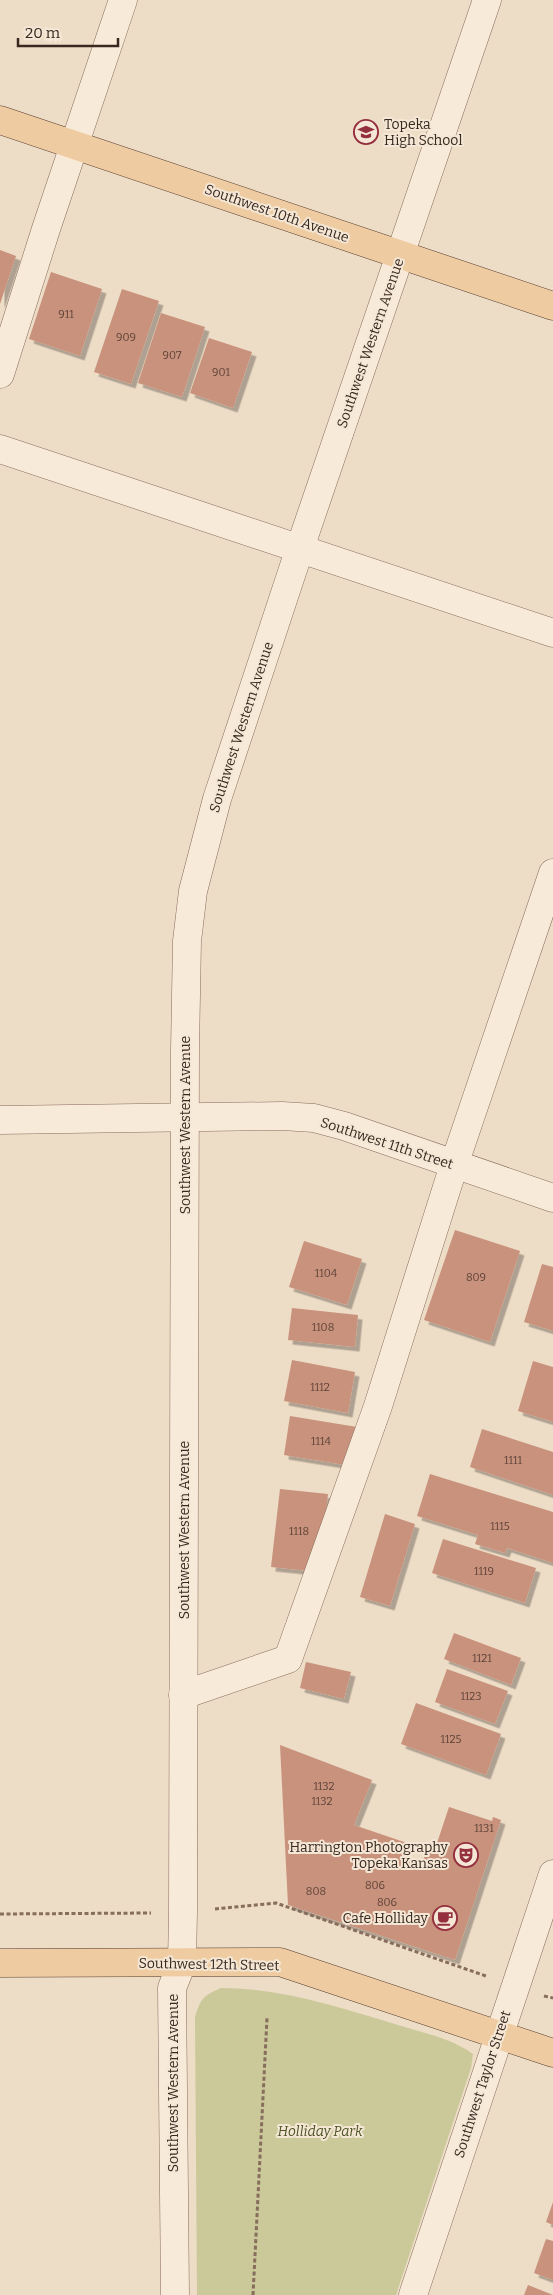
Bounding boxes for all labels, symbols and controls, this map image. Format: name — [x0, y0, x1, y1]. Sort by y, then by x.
scale bar — [18, 15, 118, 47]
text: 20 m — [25, 24, 61, 42]
place label: Topeka High School — [384, 116, 462, 149]
school or university icon: Topeka High School — [353, 119, 379, 145]
street label: Southwest 10th Avenue — [202, 181, 351, 246]
street label: Southwest Western Avenue — [333, 256, 408, 430]
house number: 911 — [58, 308, 74, 321]
house number: 909 — [116, 331, 136, 344]
house number: 907 — [162, 349, 182, 362]
house number: 901 — [212, 366, 230, 379]
street label: Southwest Western Avenue — [206, 640, 277, 815]
street label: Southwest Western Avenue — [177, 1036, 194, 1214]
street label: Southwest 11th Street — [318, 1114, 455, 1173]
house number: 1104 — [315, 1267, 338, 1280]
house number: 809 — [466, 1271, 486, 1284]
house number: 1108 — [312, 1321, 334, 1334]
house number: 1112 — [310, 1381, 330, 1394]
house number: 1114 — [311, 1435, 331, 1448]
street label: Southwest Western Avenue — [176, 1441, 193, 1619]
house number: 1111 — [504, 1454, 522, 1467]
house number: 1115 — [490, 1520, 510, 1533]
house number: 1118 — [289, 1525, 309, 1538]
house number: 1119 — [474, 1565, 494, 1578]
house number: 1121 — [472, 1652, 492, 1665]
house number: 1123 — [460, 1690, 482, 1703]
house number: 1125 — [441, 1733, 462, 1746]
house number: 1132 — [313, 1780, 335, 1793]
house number: 1132 — [311, 1795, 333, 1808]
house number: 1131 — [474, 1822, 494, 1835]
place label: Harrington Photography Topeka Kansas — [289, 1839, 449, 1872]
theatre icon: Harrington Photography Topeka Kansas — [453, 1842, 479, 1868]
house number: 806 — [365, 1879, 385, 1892]
house number: 808 — [306, 1885, 326, 1898]
house number: 806 — [377, 1896, 397, 1909]
cafe icon: Cafe Holliday — [432, 1905, 458, 1931]
place label: Cafe Holliday — [342, 1910, 429, 1927]
street label: Southwest 12th Street — [139, 1955, 279, 1974]
street label: Southwest Western Avenue — [165, 1994, 182, 2172]
street label: Southwest Taylor Street — [451, 2008, 514, 2160]
park label: Holliday Park — [278, 2123, 363, 2140]

